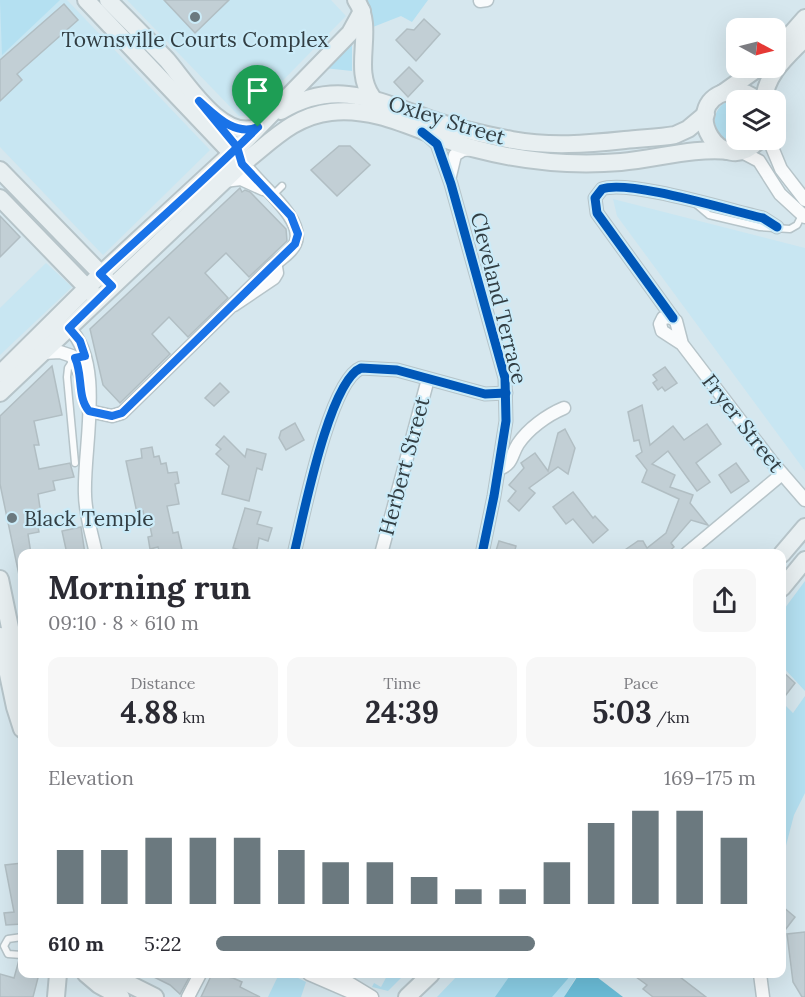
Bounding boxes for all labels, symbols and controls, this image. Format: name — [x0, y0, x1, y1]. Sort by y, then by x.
marker: Townsville Courts Complex — [188, 10, 202, 24]
north arrow — [726, 18, 786, 78]
map controls — [726, 18, 786, 150]
place label: Townsville Courts Complex — [61, 26, 329, 53]
pin — [232, 65, 283, 127]
icon: arrive — [241, 74, 274, 107]
street label: Oxley Street — [385, 89, 510, 151]
button: layers — [726, 90, 786, 150]
street label: Cleveland Terrace — [465, 209, 533, 387]
street label: Fryer Street — [696, 369, 790, 478]
street label: Herbert Street — [373, 393, 436, 538]
place label: Black Temple — [24, 505, 154, 532]
marker: Black Temple — [5, 511, 19, 525]
text: Morning run — [48, 566, 251, 608]
button: share — [693, 569, 756, 632]
text: 09:10 · 8 × 610 m — [48, 610, 199, 635]
text: Distance — [130, 673, 196, 693]
text: Time — [383, 673, 421, 693]
text: Pace — [624, 673, 658, 693]
text: 4.88 — [121, 693, 178, 731]
text: 24:39 — [365, 693, 439, 731]
text: 5:03 — [592, 693, 652, 731]
text: km — [178, 707, 205, 727]
text: /km — [652, 707, 690, 727]
text: Elevation — [48, 765, 134, 790]
text: 169–175 m — [664, 765, 756, 790]
text: 610 m — [48, 931, 104, 956]
text: 5:22 — [144, 931, 181, 956]

